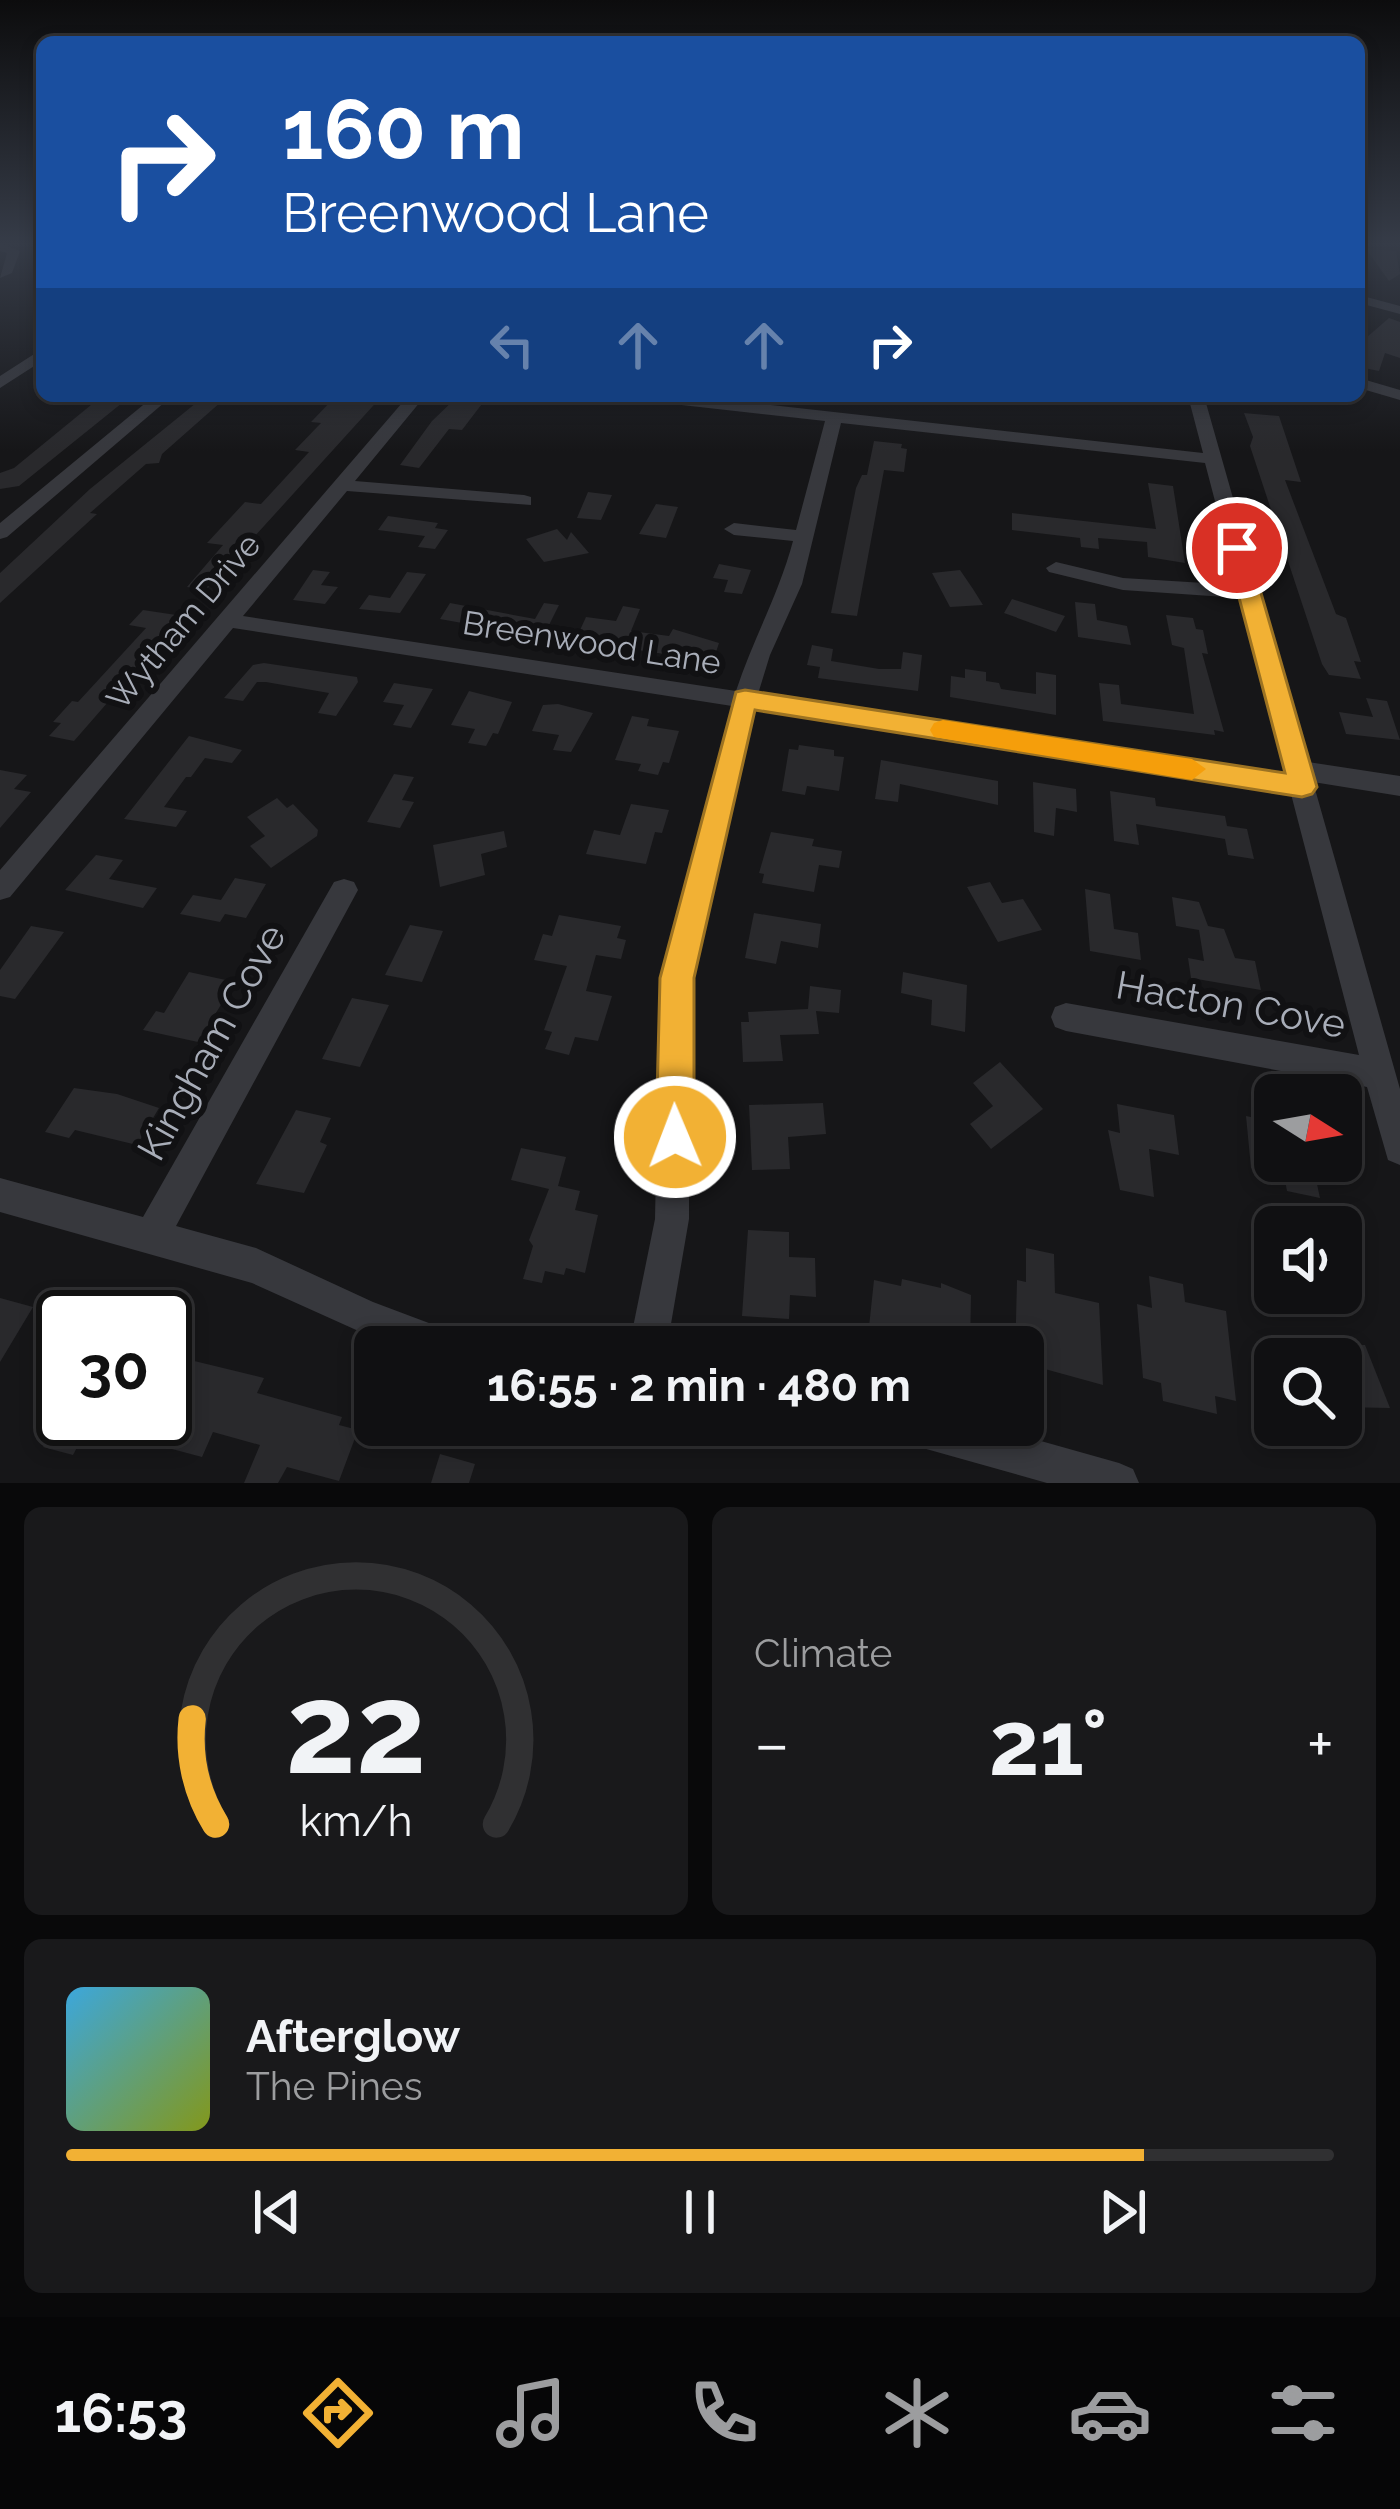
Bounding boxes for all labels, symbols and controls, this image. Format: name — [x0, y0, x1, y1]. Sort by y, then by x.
text: 160 m — [282, 80, 524, 179]
icon: right — [84, 84, 240, 240]
text: Breenwood Lane — [282, 181, 709, 245]
icon: left — [479, 312, 545, 378]
icon: ahead — [605, 312, 671, 378]
icon: ahead — [731, 312, 797, 378]
icon: right — [857, 312, 923, 378]
pin — [1186, 497, 1288, 599]
icon: arrive — [1204, 515, 1270, 581]
street label: Wytham Drive — [98, 525, 268, 717]
street label: Breenwood Lane — [460, 603, 724, 682]
street label: Kingham Cove — [127, 916, 295, 1168]
street label: Hacton Cove — [1113, 961, 1349, 1047]
position arrow — [612, 1074, 738, 1200]
north arrow — [1254, 1074, 1362, 1182]
map controls — [1254, 1074, 1362, 1446]
button: sound — [1254, 1206, 1362, 1314]
speed limit sign: 30 — [36, 1290, 192, 1446]
button: search — [1254, 1338, 1362, 1446]
text: 16:55 · 2 min · 480 m — [487, 1359, 911, 1412]
text: Climate — [754, 1630, 892, 1676]
text: 22 — [286, 1656, 426, 1802]
text: 21° — [989, 1690, 1108, 1796]
text: − — [754, 1705, 790, 1782]
text: + — [1307, 1705, 1334, 1782]
text: km/h — [299, 1796, 413, 1846]
text: Afterglow — [246, 2010, 460, 2063]
text: The Pines — [246, 2063, 423, 2109]
icon: previous — [244, 2179, 310, 2245]
icon: pause — [667, 2179, 733, 2245]
icon: next — [1090, 2179, 1156, 2245]
icon: directions — [296, 2371, 380, 2455]
icon: music — [489, 2371, 573, 2455]
icon: phone — [682, 2371, 766, 2455]
icon: climate — [875, 2371, 959, 2455]
icon: car — [1068, 2371, 1152, 2455]
icon: filters — [1261, 2371, 1345, 2455]
text: 16:53 — [55, 2381, 187, 2445]

